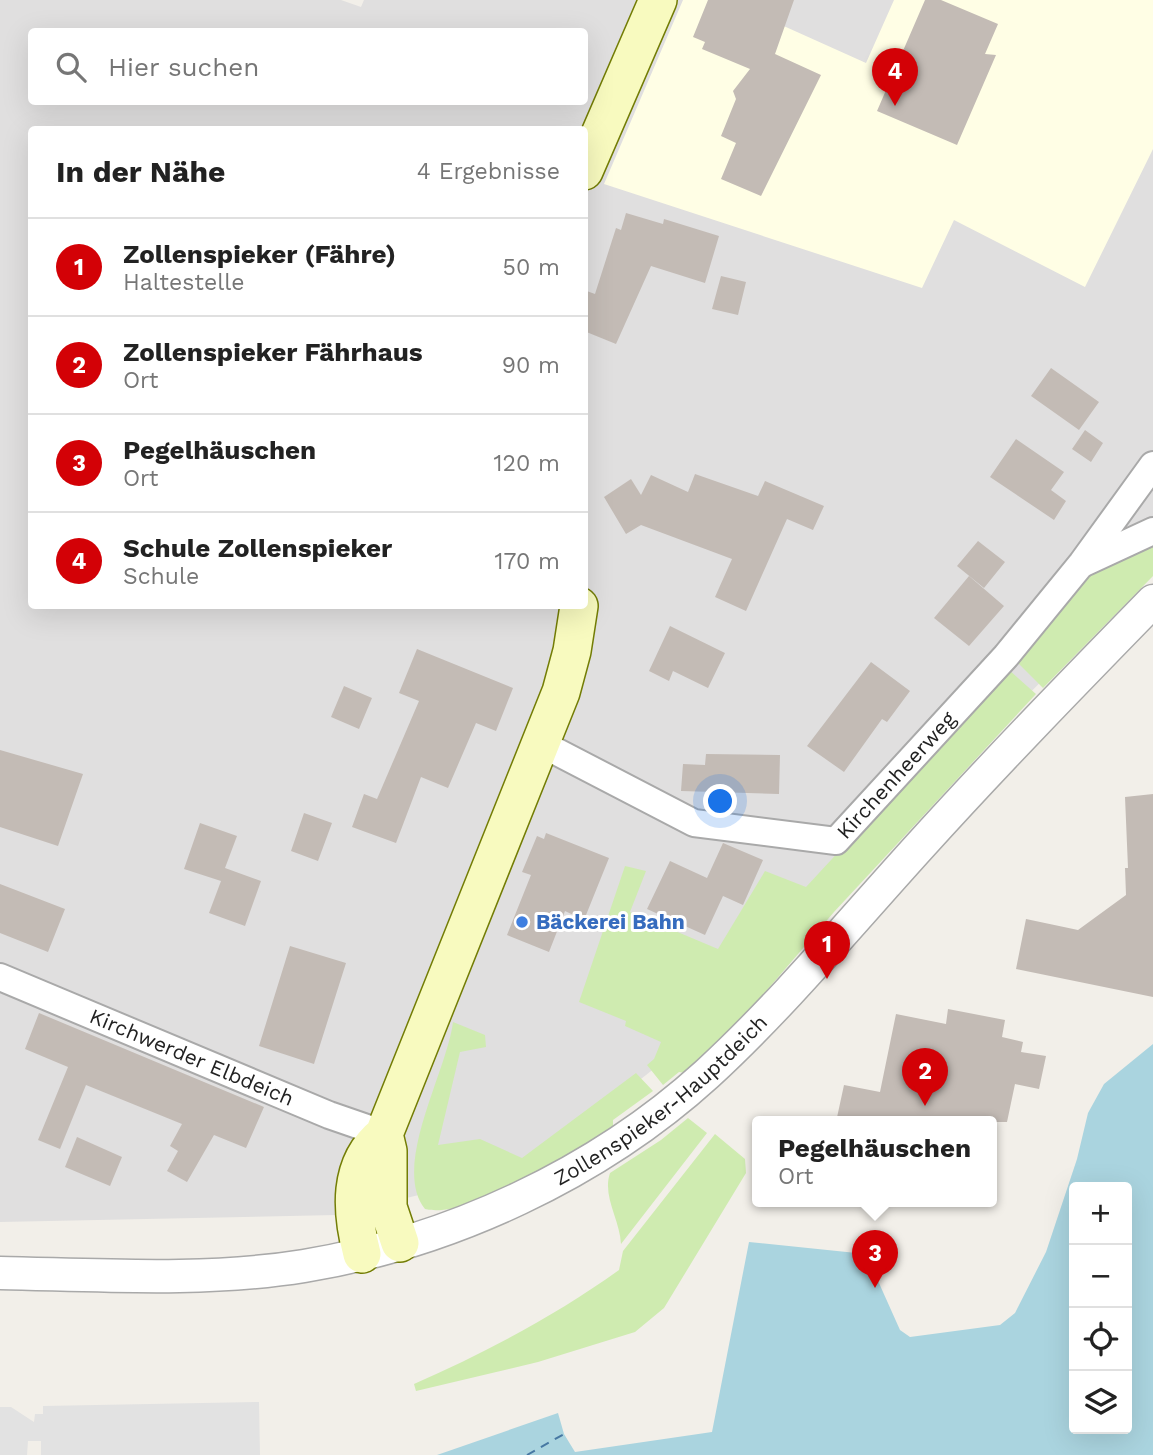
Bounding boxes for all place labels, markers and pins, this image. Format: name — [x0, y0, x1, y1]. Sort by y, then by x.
pin: 4 — [872, 48, 918, 106]
place label: Bäckerei Bahn — [536, 909, 685, 934]
marker: Bäckerei Bahn — [514, 914, 530, 930]
pin: 1 — [804, 921, 850, 979]
pin: 2 — [902, 1048, 948, 1106]
pin: 3 — [852, 1230, 898, 1288]

